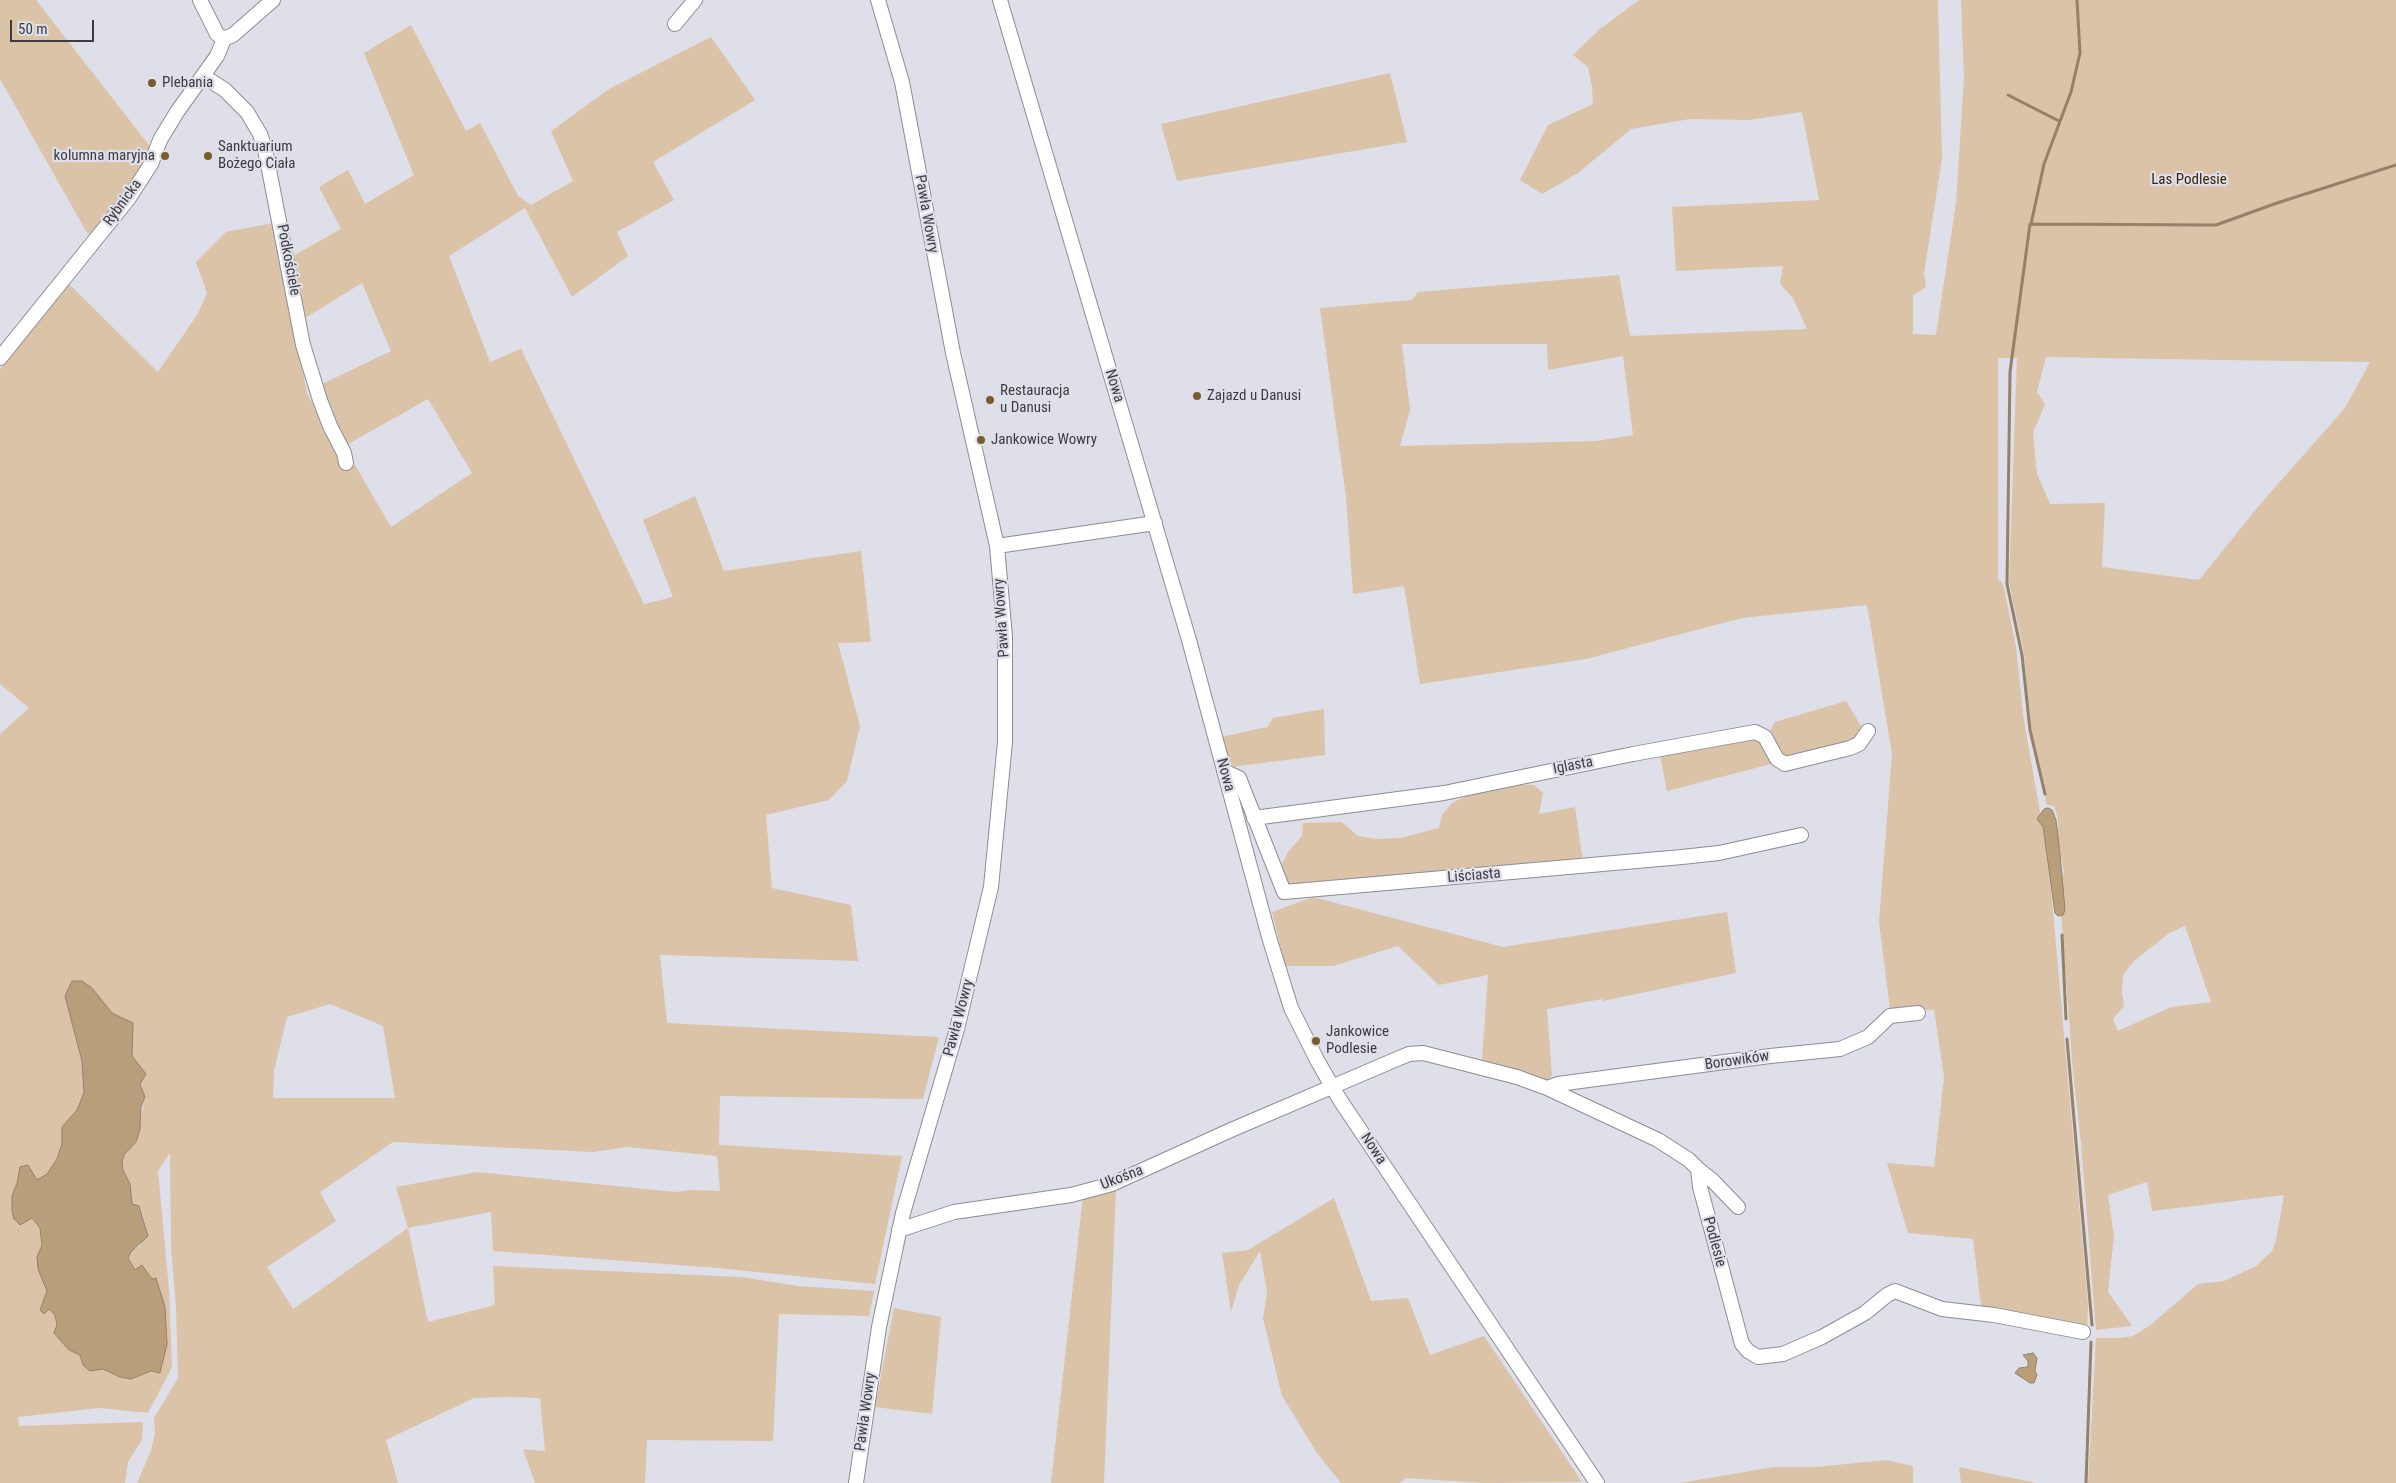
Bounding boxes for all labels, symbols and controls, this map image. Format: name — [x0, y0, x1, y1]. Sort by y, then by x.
scale bar — [12, 10, 96, 42]
text: 50 m — [18, 20, 48, 38]
place label: Plebania — [162, 74, 213, 92]
marker: Plebania — [146, 77, 158, 89]
place label: Sanktuarium Bożego Ciała — [218, 138, 296, 173]
place label: kolumna maryjna — [54, 147, 155, 165]
marker: kolumna maryjna — [159, 150, 171, 162]
marker: Sanktuarium Bożego Ciała — [202, 150, 214, 162]
park label: Las Podlesie — [2151, 171, 2227, 189]
street label: Pawła Wowry — [910, 174, 942, 254]
street label: Rybnicka — [100, 176, 146, 230]
street label: Podkościele — [272, 223, 304, 297]
street label: Nowa — [1100, 367, 1128, 405]
place label: Restauracja u Danusi — [1000, 382, 1070, 417]
place label: Zajazd u Danusi — [1207, 387, 1301, 405]
marker: Zajazd u Danusi — [1191, 390, 1203, 402]
marker: Restauracja u Danusi — [984, 394, 996, 406]
place label: Jankowice Wowry — [991, 431, 1097, 449]
marker: Jankowice Wowry — [975, 434, 987, 446]
street label: Pawła Wowry — [990, 578, 1014, 658]
street label: Iglasta — [1552, 753, 1594, 779]
street label: Nowa — [1212, 756, 1238, 794]
street label: Liściasta — [1447, 865, 1501, 887]
street label: Pawła Wowry — [940, 978, 978, 1058]
place label: Jankowice Podlesie — [1326, 1023, 1389, 1058]
marker: Jankowice Podlesie — [1310, 1035, 1322, 1047]
street label: Borowików — [1704, 1048, 1770, 1074]
street label: Nowa — [1356, 1130, 1390, 1168]
street label: Ukośna — [1098, 1162, 1146, 1194]
street label: Podlesie — [1699, 1215, 1729, 1269]
street label: Pawła Wowry — [852, 1372, 880, 1452]

